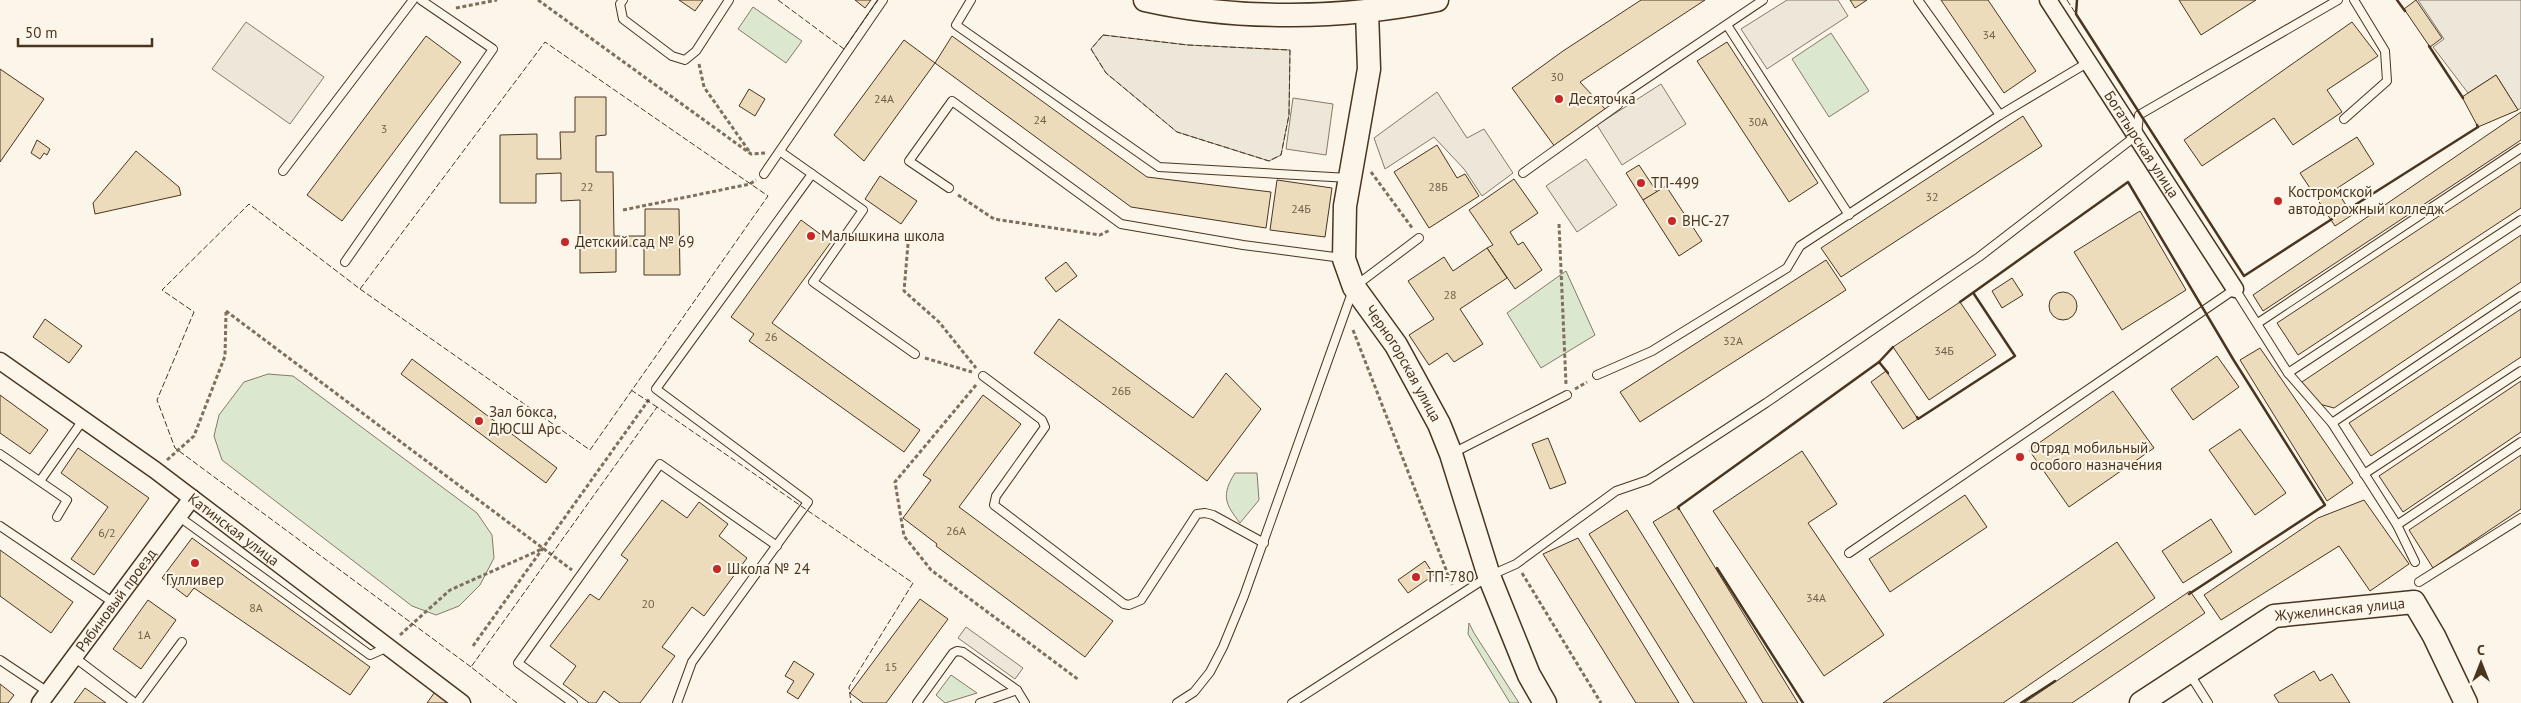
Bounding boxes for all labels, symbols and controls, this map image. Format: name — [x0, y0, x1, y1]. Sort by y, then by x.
scale bar — [18, 15, 151, 47]
text: 50 m — [25, 23, 58, 42]
house number: 34 — [1982, 27, 1996, 42]
house number: 30 — [1550, 69, 1564, 84]
street label: Богатырская улица — [2100, 87, 2184, 201]
place label: Десяточка — [1569, 89, 1636, 108]
house number: 24А — [874, 91, 894, 106]
marker: Десяточка — [1553, 93, 1565, 105]
house number: 24 — [1033, 112, 1047, 127]
house number: 30А — [1748, 114, 1768, 129]
house number: 3 — [381, 121, 387, 136]
place label: ТП-499 — [1651, 173, 1699, 192]
marker: ТП-499 — [1635, 177, 1647, 189]
house number: 22 — [580, 179, 594, 194]
house number: 28Б — [1428, 179, 1448, 194]
place label: Костромской автодорожный колледж — [2288, 182, 2444, 218]
house number: 32 — [1925, 189, 1939, 204]
marker: Костромской автодорожный колледж — [2272, 195, 2284, 207]
house number: 24Б — [1291, 201, 1311, 216]
place label: ВНС-27 — [1682, 211, 1730, 230]
marker: ВНС-27 — [1666, 215, 1678, 227]
place label: Малышкина школа — [821, 226, 945, 245]
marker: Малышкина школа — [805, 230, 817, 242]
place label: Детский сад № 69 — [575, 232, 694, 251]
marker: Детский сад № 69 — [559, 236, 571, 248]
house number: 28 — [1443, 287, 1457, 302]
street label: Черногорская улица — [1361, 301, 1446, 425]
house number: 26 — [764, 329, 778, 344]
house number: 32А — [1723, 333, 1743, 348]
house number: 34Б — [1934, 343, 1954, 358]
house number: 26Б — [1111, 383, 1131, 398]
place label: Зал бокса, ДЮСШ Арс — [489, 402, 562, 438]
marker: Зал бокса, ДЮСШ Арс — [473, 415, 485, 427]
place label: Отряд мобильный особого назначения — [2030, 438, 2162, 474]
marker: Отряд мобильный особого назначения — [2014, 451, 2026, 463]
street label: Катинская улица — [184, 488, 283, 570]
house number: 26А — [946, 523, 966, 538]
house number: 6/2 — [98, 525, 116, 540]
street label: Рябиновый проезд — [71, 544, 160, 655]
marker: Гулливер — [189, 557, 201, 569]
place label: Школа № 24 — [727, 559, 810, 578]
marker: Школа № 24 — [711, 563, 723, 575]
place label: ТП-780 — [1426, 567, 1474, 586]
place label: Гулливер — [166, 570, 224, 589]
marker: ТП-780 — [1410, 571, 1422, 583]
house number: 34А — [1806, 590, 1826, 605]
street label: Жужелинская улица — [2273, 593, 2406, 625]
house number: 20 — [641, 596, 655, 611]
house number: 8А — [249, 600, 263, 615]
house number: 1А — [137, 627, 151, 642]
north arrow — [2456, 638, 2506, 688]
text: С — [2477, 641, 2485, 659]
house number: 15 — [884, 659, 898, 674]

